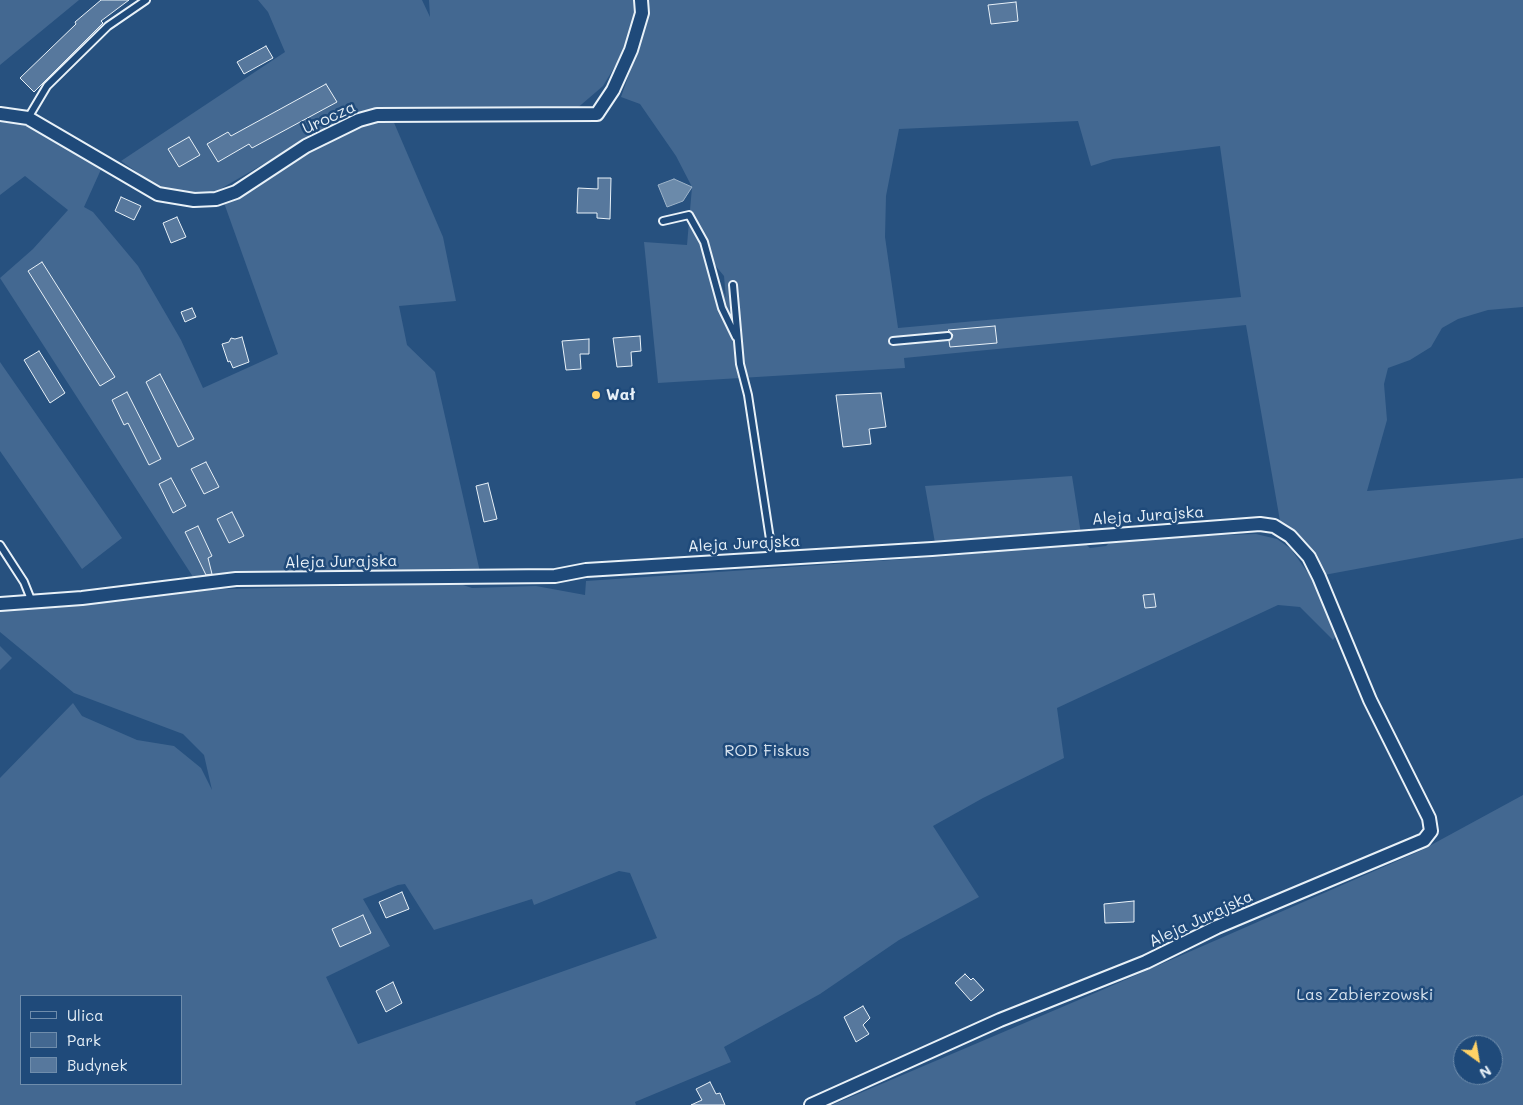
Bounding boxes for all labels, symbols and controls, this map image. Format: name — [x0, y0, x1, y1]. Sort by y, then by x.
street label: Urocza — [299, 97, 359, 139]
place label: Wał — [606, 385, 635, 405]
marker: Wał — [590, 389, 602, 401]
street label: Aleja Jurajska — [1091, 502, 1205, 530]
street label: Aleja Jurajska — [687, 531, 801, 557]
street label: Aleja Jurajska — [285, 551, 397, 573]
park label: ROD Fiskus — [724, 741, 810, 761]
street label: Aleja Jurajska — [1146, 887, 1256, 951]
park label: Las Zabierzowski — [1296, 985, 1434, 1005]
legend — [20, 995, 182, 1085]
text: Ulica — [67, 1005, 104, 1025]
text: Park — [67, 1030, 101, 1050]
north arrow — [1453, 1035, 1503, 1085]
text: Budynek — [67, 1055, 127, 1075]
text: N — [1476, 1061, 1495, 1083]

